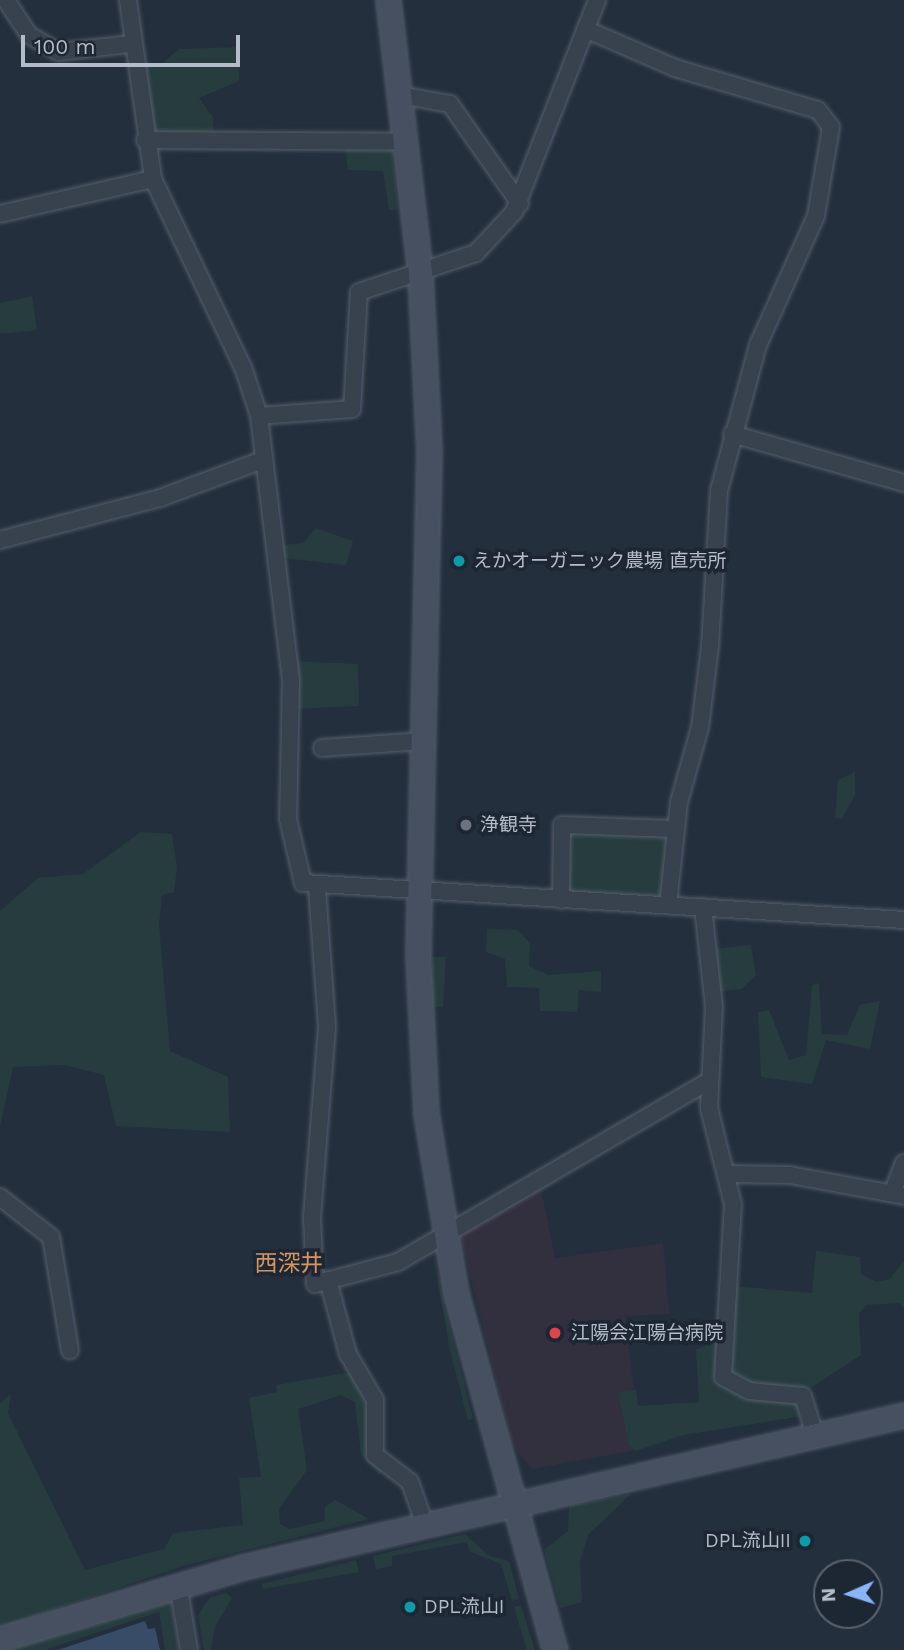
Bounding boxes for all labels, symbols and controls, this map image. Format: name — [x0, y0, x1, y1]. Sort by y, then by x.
scale bar — [24, 21, 243, 65]
text: 100 m — [34, 34, 96, 59]
place label: えかオーガニック農場 直売所 — [473, 550, 726, 572]
marker: えかオーガニック農場 直売所 — [451, 553, 467, 569]
place label: 浄観寺 — [480, 814, 537, 836]
marker: 浄観寺 — [458, 817, 474, 833]
district label: 西深井 — [255, 1250, 323, 1278]
place label: 江陽会江陽台病院 — [571, 1322, 723, 1344]
marker: 江陽会江陽台病院 — [545, 1323, 565, 1343]
place label: DPL流山II — [705, 1530, 791, 1552]
marker: DPL流山II — [797, 1533, 813, 1549]
north arrow — [813, 1559, 883, 1629]
text: N — [817, 1587, 840, 1603]
place label: DPL流山I — [424, 1596, 504, 1618]
marker: DPL流山I — [402, 1599, 418, 1615]

